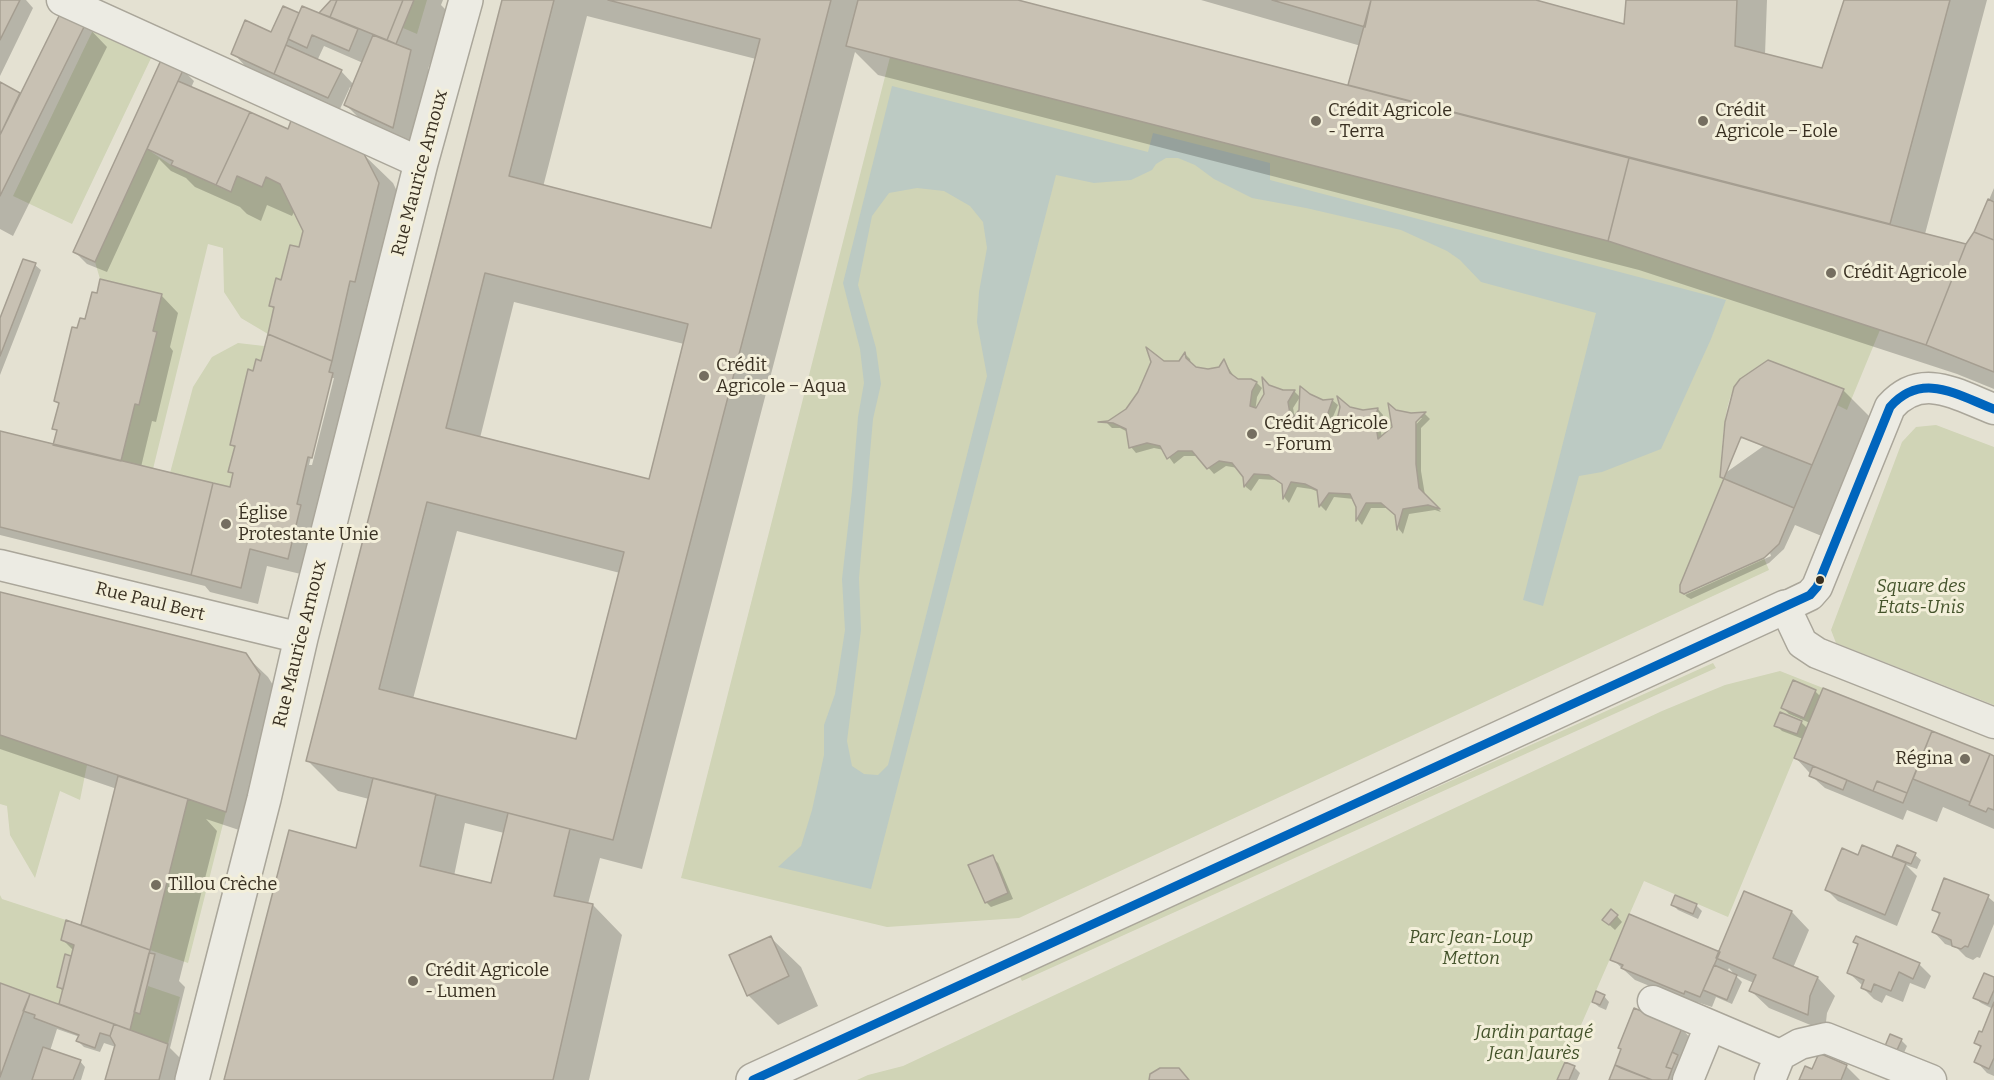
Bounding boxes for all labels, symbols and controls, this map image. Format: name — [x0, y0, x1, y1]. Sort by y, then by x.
street label: Rue Maurice Arnoux — [387, 88, 453, 258]
place label: Crédit Agricole - Terra — [1328, 100, 1452, 142]
place label: Crédit Agricole − Eole — [1715, 100, 1838, 142]
marker: Crédit Agricole - Terra — [1309, 114, 1323, 128]
marker: Crédit Agricole − Eole — [1696, 114, 1710, 128]
place label: Crédit Agricole — [1843, 262, 1967, 284]
marker: Crédit Agricole — [1824, 266, 1838, 280]
place label: Crédit Agricole − Aqua — [716, 355, 846, 398]
marker: Crédit Agricole − Aqua — [697, 369, 711, 383]
place label: Crédit Agricole - Forum — [1264, 413, 1388, 456]
marker: Crédit Agricole - Forum — [1245, 427, 1259, 441]
place label: Église Protestante Unie — [238, 503, 379, 546]
marker: Église Protestante Unie — [219, 517, 233, 531]
street label: Rue Maurice Arnoux — [269, 558, 331, 730]
unlabelled marker — [1814, 574, 1826, 586]
park label: Square des États-Unis — [1876, 576, 1966, 618]
street label: Rue Paul Bert — [93, 578, 207, 626]
place label: Régina — [1895, 748, 1953, 770]
marker: Régina — [1958, 752, 1972, 766]
place label: Tillou Crèche — [168, 874, 277, 896]
marker: Tillou Crèche — [149, 878, 163, 892]
park label: Parc Jean-Loup Metton — [1409, 927, 1533, 970]
place label: Crédit Agricole - Lumen — [425, 960, 549, 1002]
marker: Crédit Agricole - Lumen — [406, 974, 420, 988]
park label: Jardin partagé Jean Jaurès — [1475, 1022, 1593, 1064]

